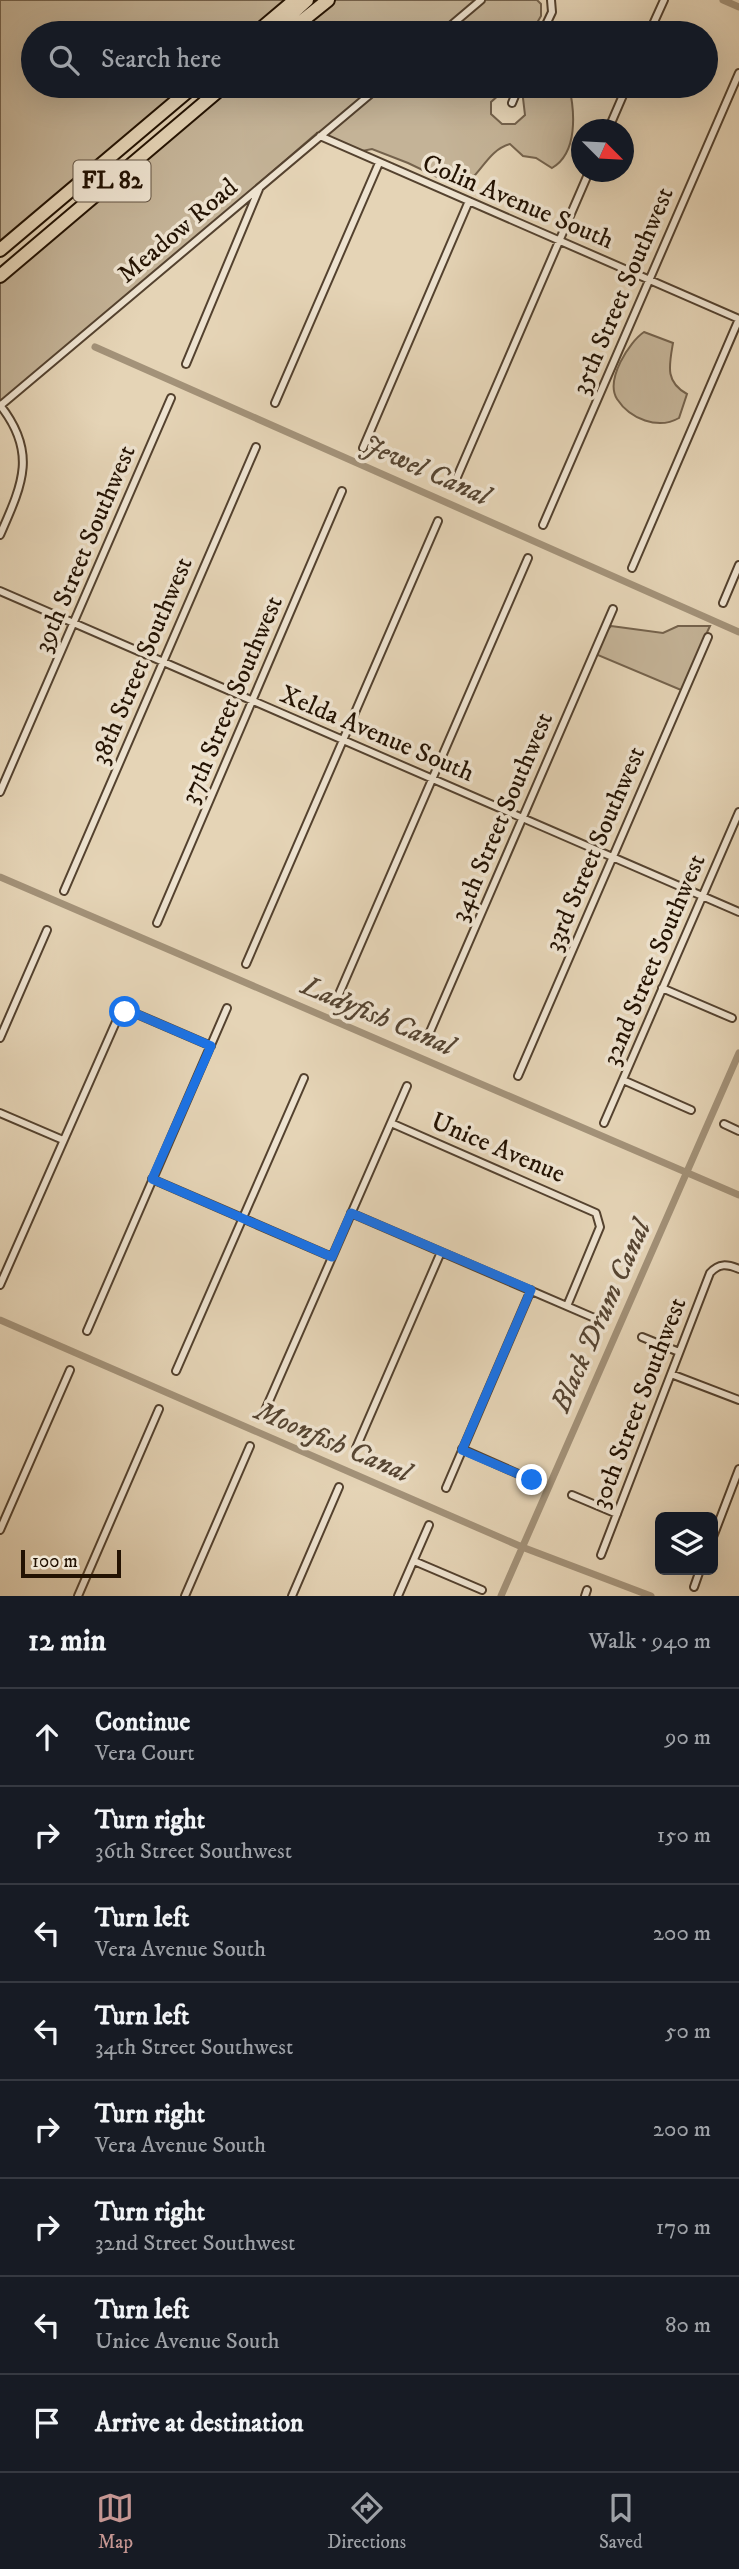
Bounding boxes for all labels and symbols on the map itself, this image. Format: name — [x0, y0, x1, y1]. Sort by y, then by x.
north arrow — [571, 119, 634, 182]
street label: Colin Avenue South — [417, 147, 619, 257]
road number: FL 82 — [74, 160, 150, 202]
street label: Meadow Road — [111, 171, 245, 291]
street label: 35th Street Southwest — [564, 182, 682, 400]
water label: Jewel Canal — [357, 426, 498, 515]
street label: 39th Street Southwest — [26, 440, 144, 658]
street label: 38th Street Southwest — [83, 552, 201, 770]
street label: 37th Street Southwest — [173, 591, 291, 809]
street label: Xelda Avenue South — [275, 678, 480, 790]
street label: 34th Street Southwest — [443, 707, 561, 927]
street label: 33rd Street Southwest — [537, 741, 653, 957]
street label: 32nd Street Southwest — [595, 849, 713, 1071]
water label: Ladyfish Canal — [294, 967, 462, 1065]
route start — [109, 996, 140, 1027]
street label: Unice Avenue — [426, 1105, 570, 1191]
water label: Black Drum Canal — [543, 1212, 660, 1418]
street label: 30th Street Southwest — [584, 1293, 694, 1513]
water label: Moonfish Canal — [248, 1393, 418, 1491]
route end — [516, 1464, 547, 1495]
scale bar — [21, 1547, 121, 1579]

